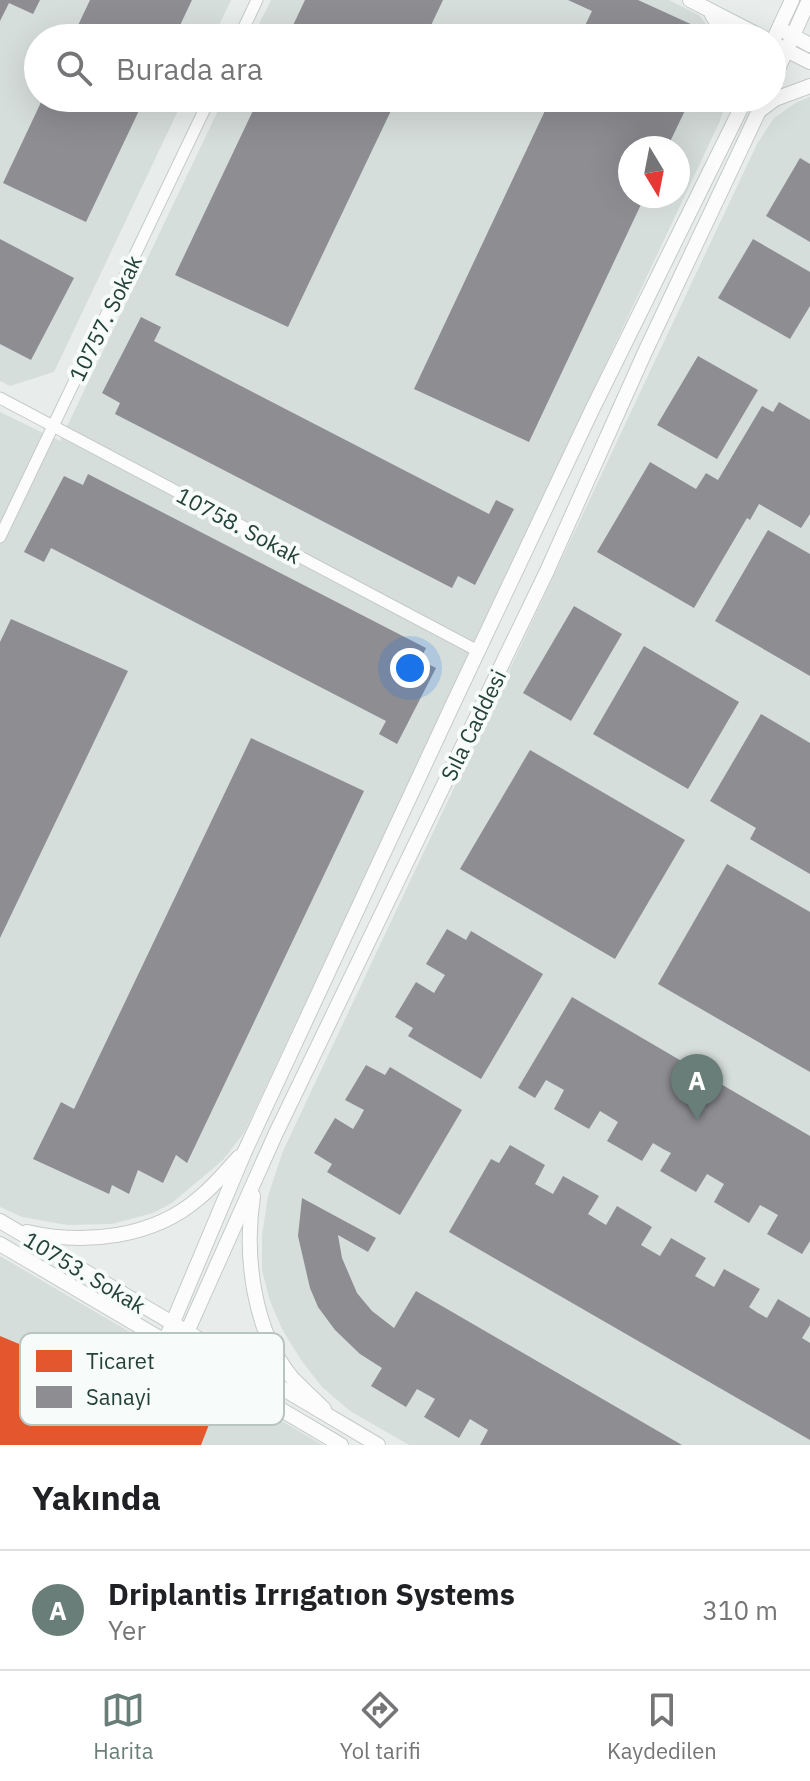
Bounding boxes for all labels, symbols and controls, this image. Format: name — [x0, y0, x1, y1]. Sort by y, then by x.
search box — [24, 24, 786, 112]
icon: search — [52, 46, 96, 90]
text: Burada ara — [116, 49, 263, 88]
north arrow — [618, 136, 690, 208]
street label: 10757. Sokak — [62, 250, 148, 386]
street label: 10758. Sokak — [172, 480, 307, 570]
your location — [390, 648, 430, 688]
street label: Sıla Caddesi — [434, 665, 512, 785]
pin: A — [671, 1054, 723, 1120]
street label: 10753. Sokak — [19, 1224, 152, 1320]
legend — [20, 1333, 284, 1425]
text: Ticaret — [86, 1346, 155, 1375]
text: Sanayi — [86, 1382, 151, 1411]
text: Yakında — [32, 1475, 161, 1519]
text: Driplantis Irrıgatıon Systems — [108, 1574, 515, 1613]
text: A — [49, 1593, 67, 1627]
text: 310 m — [702, 1593, 778, 1627]
text: Yer — [108, 1613, 146, 1647]
tab: Harita — [93, 1688, 154, 1765]
tab: Yol tarifi — [340, 1688, 421, 1765]
tab: Kaydedilen — [607, 1688, 717, 1765]

